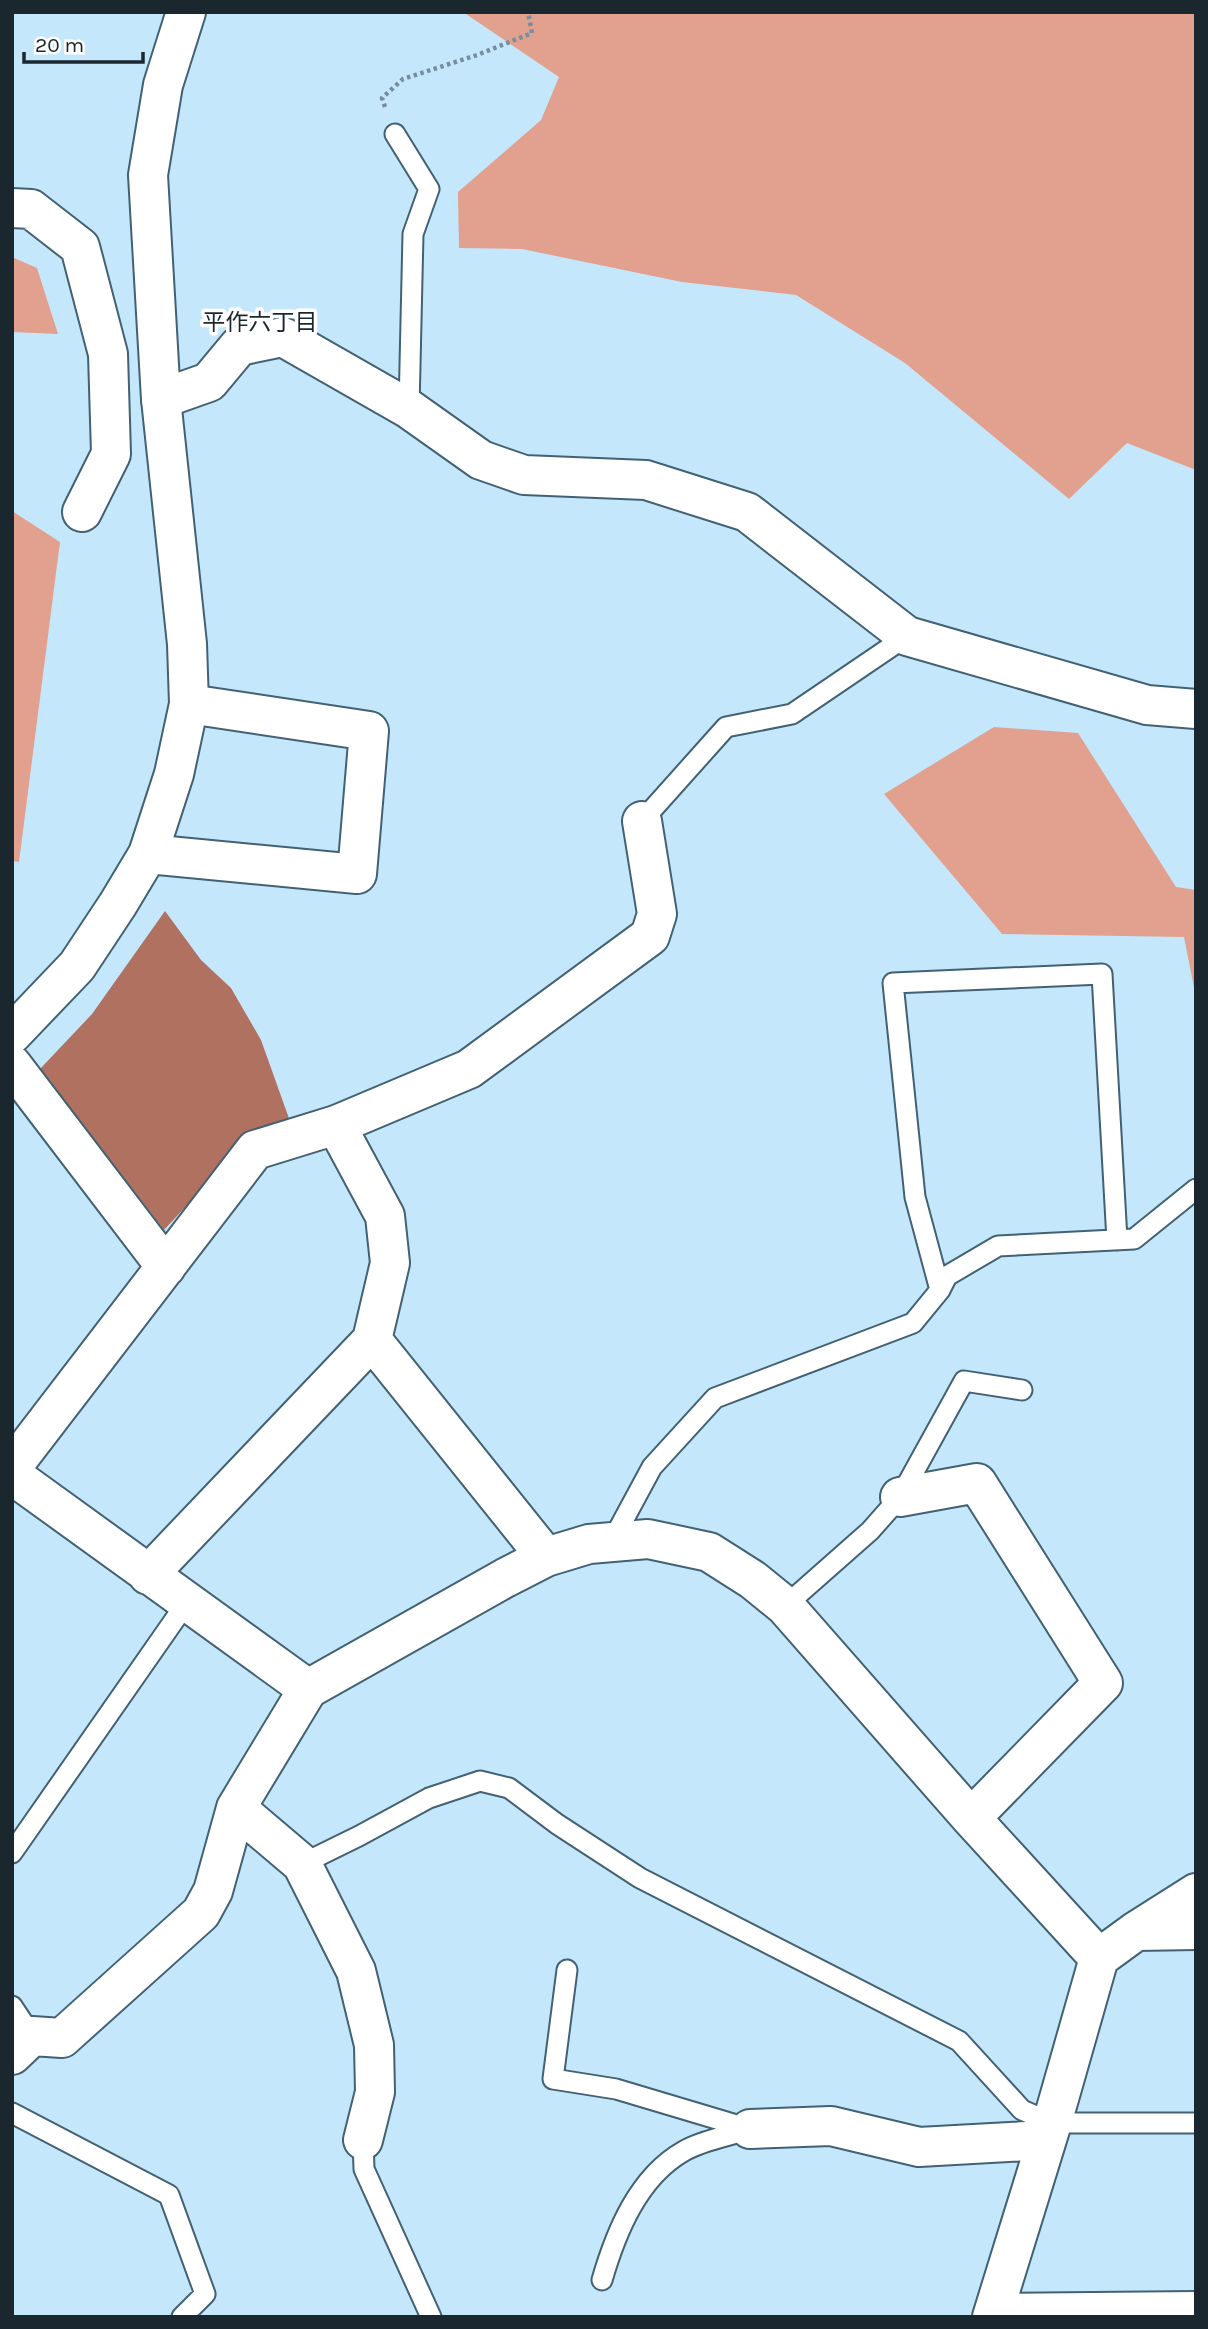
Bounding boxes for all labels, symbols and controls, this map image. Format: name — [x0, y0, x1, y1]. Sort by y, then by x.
scale bar — [24, 21, 144, 65]
text: 20 m — [35, 33, 84, 57]
district label: 平作六丁目 — [203, 309, 318, 336]

